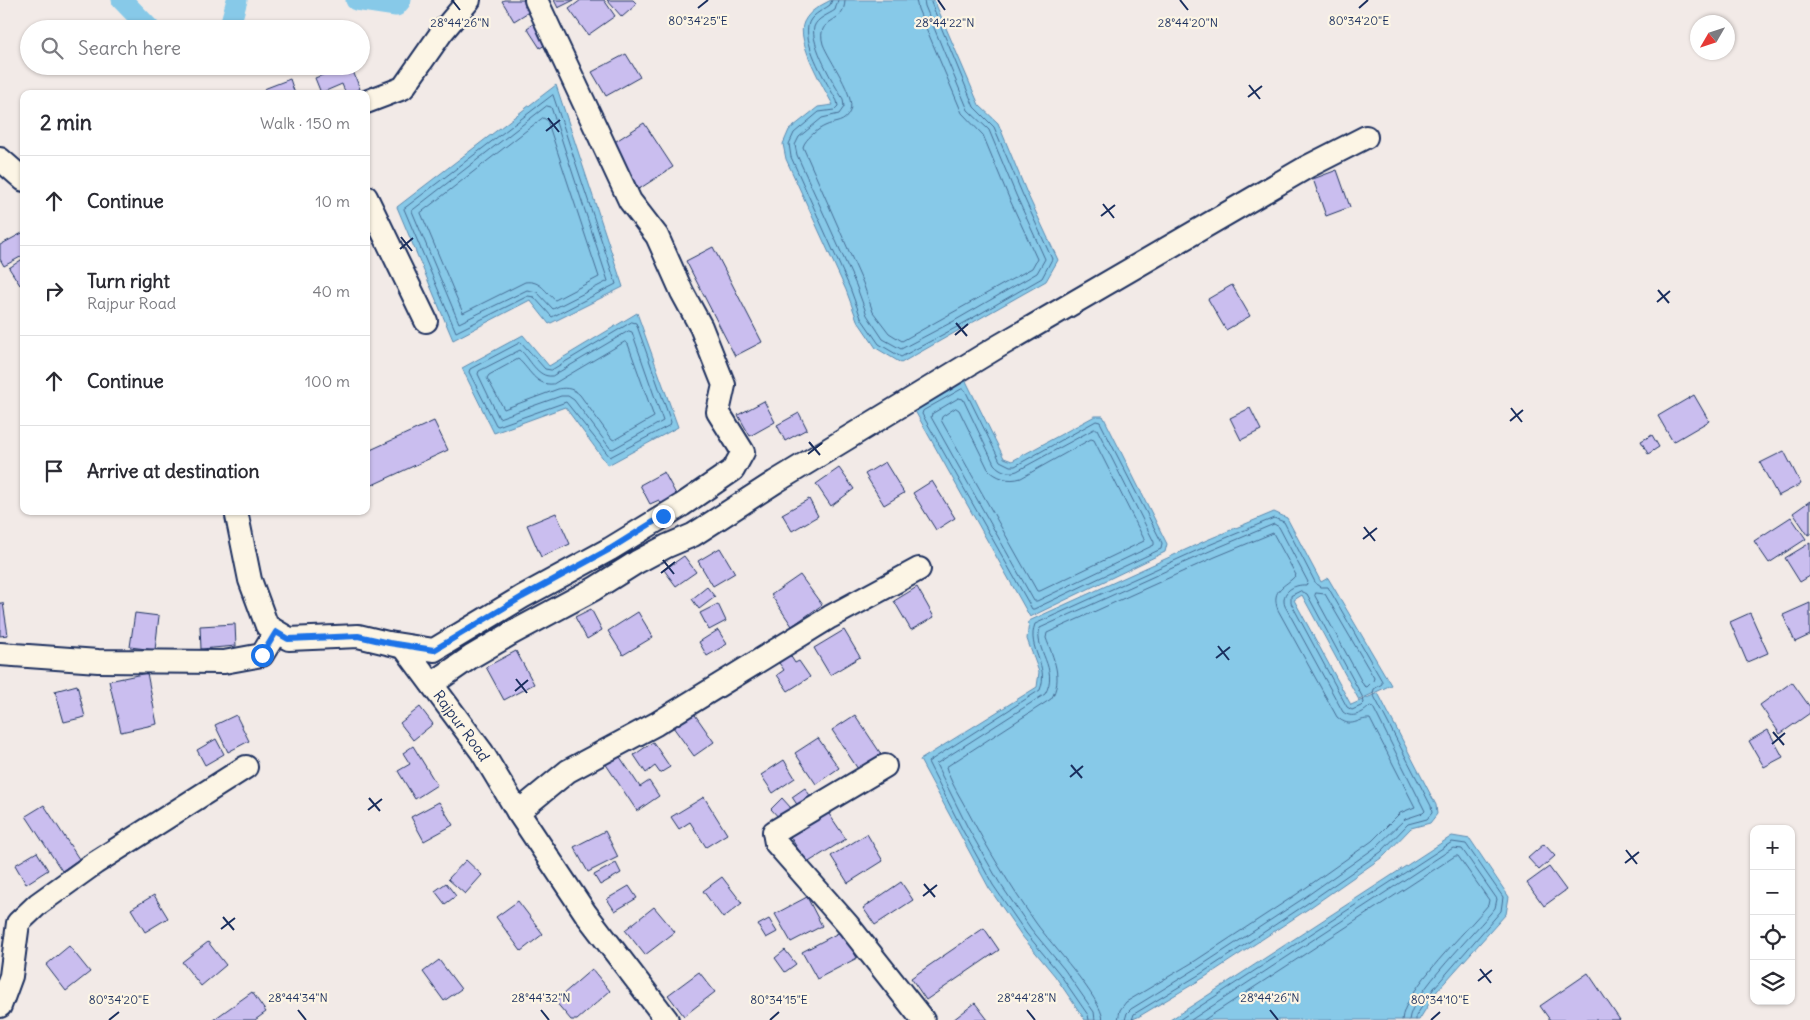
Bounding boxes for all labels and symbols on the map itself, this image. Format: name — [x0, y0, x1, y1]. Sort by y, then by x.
text: 80°34'25"E — [668, 13, 728, 28]
text: 80°34'20"E — [1329, 13, 1389, 28]
text: 28°44'26"N — [430, 15, 490, 30]
text: 28°44'22"N — [916, 15, 974, 30]
text: 28°44'20"N — [1158, 15, 1218, 30]
north arrow — [1690, 15, 1735, 60]
route end — [652, 505, 675, 528]
route start — [251, 644, 274, 667]
street label: Rajpur Road — [430, 686, 495, 764]
text: 28°44'34"N — [268, 990, 328, 1005]
text: 28°44'32"N — [511, 990, 571, 1005]
text: 28°44'28"N — [997, 990, 1057, 1005]
text: 28°44'26"N — [1240, 990, 1300, 1005]
text: 80°34'20"E — [89, 992, 149, 1007]
text: 80°34'15"E — [750, 992, 808, 1007]
text: 80°34'10"E — [1411, 992, 1469, 1007]

